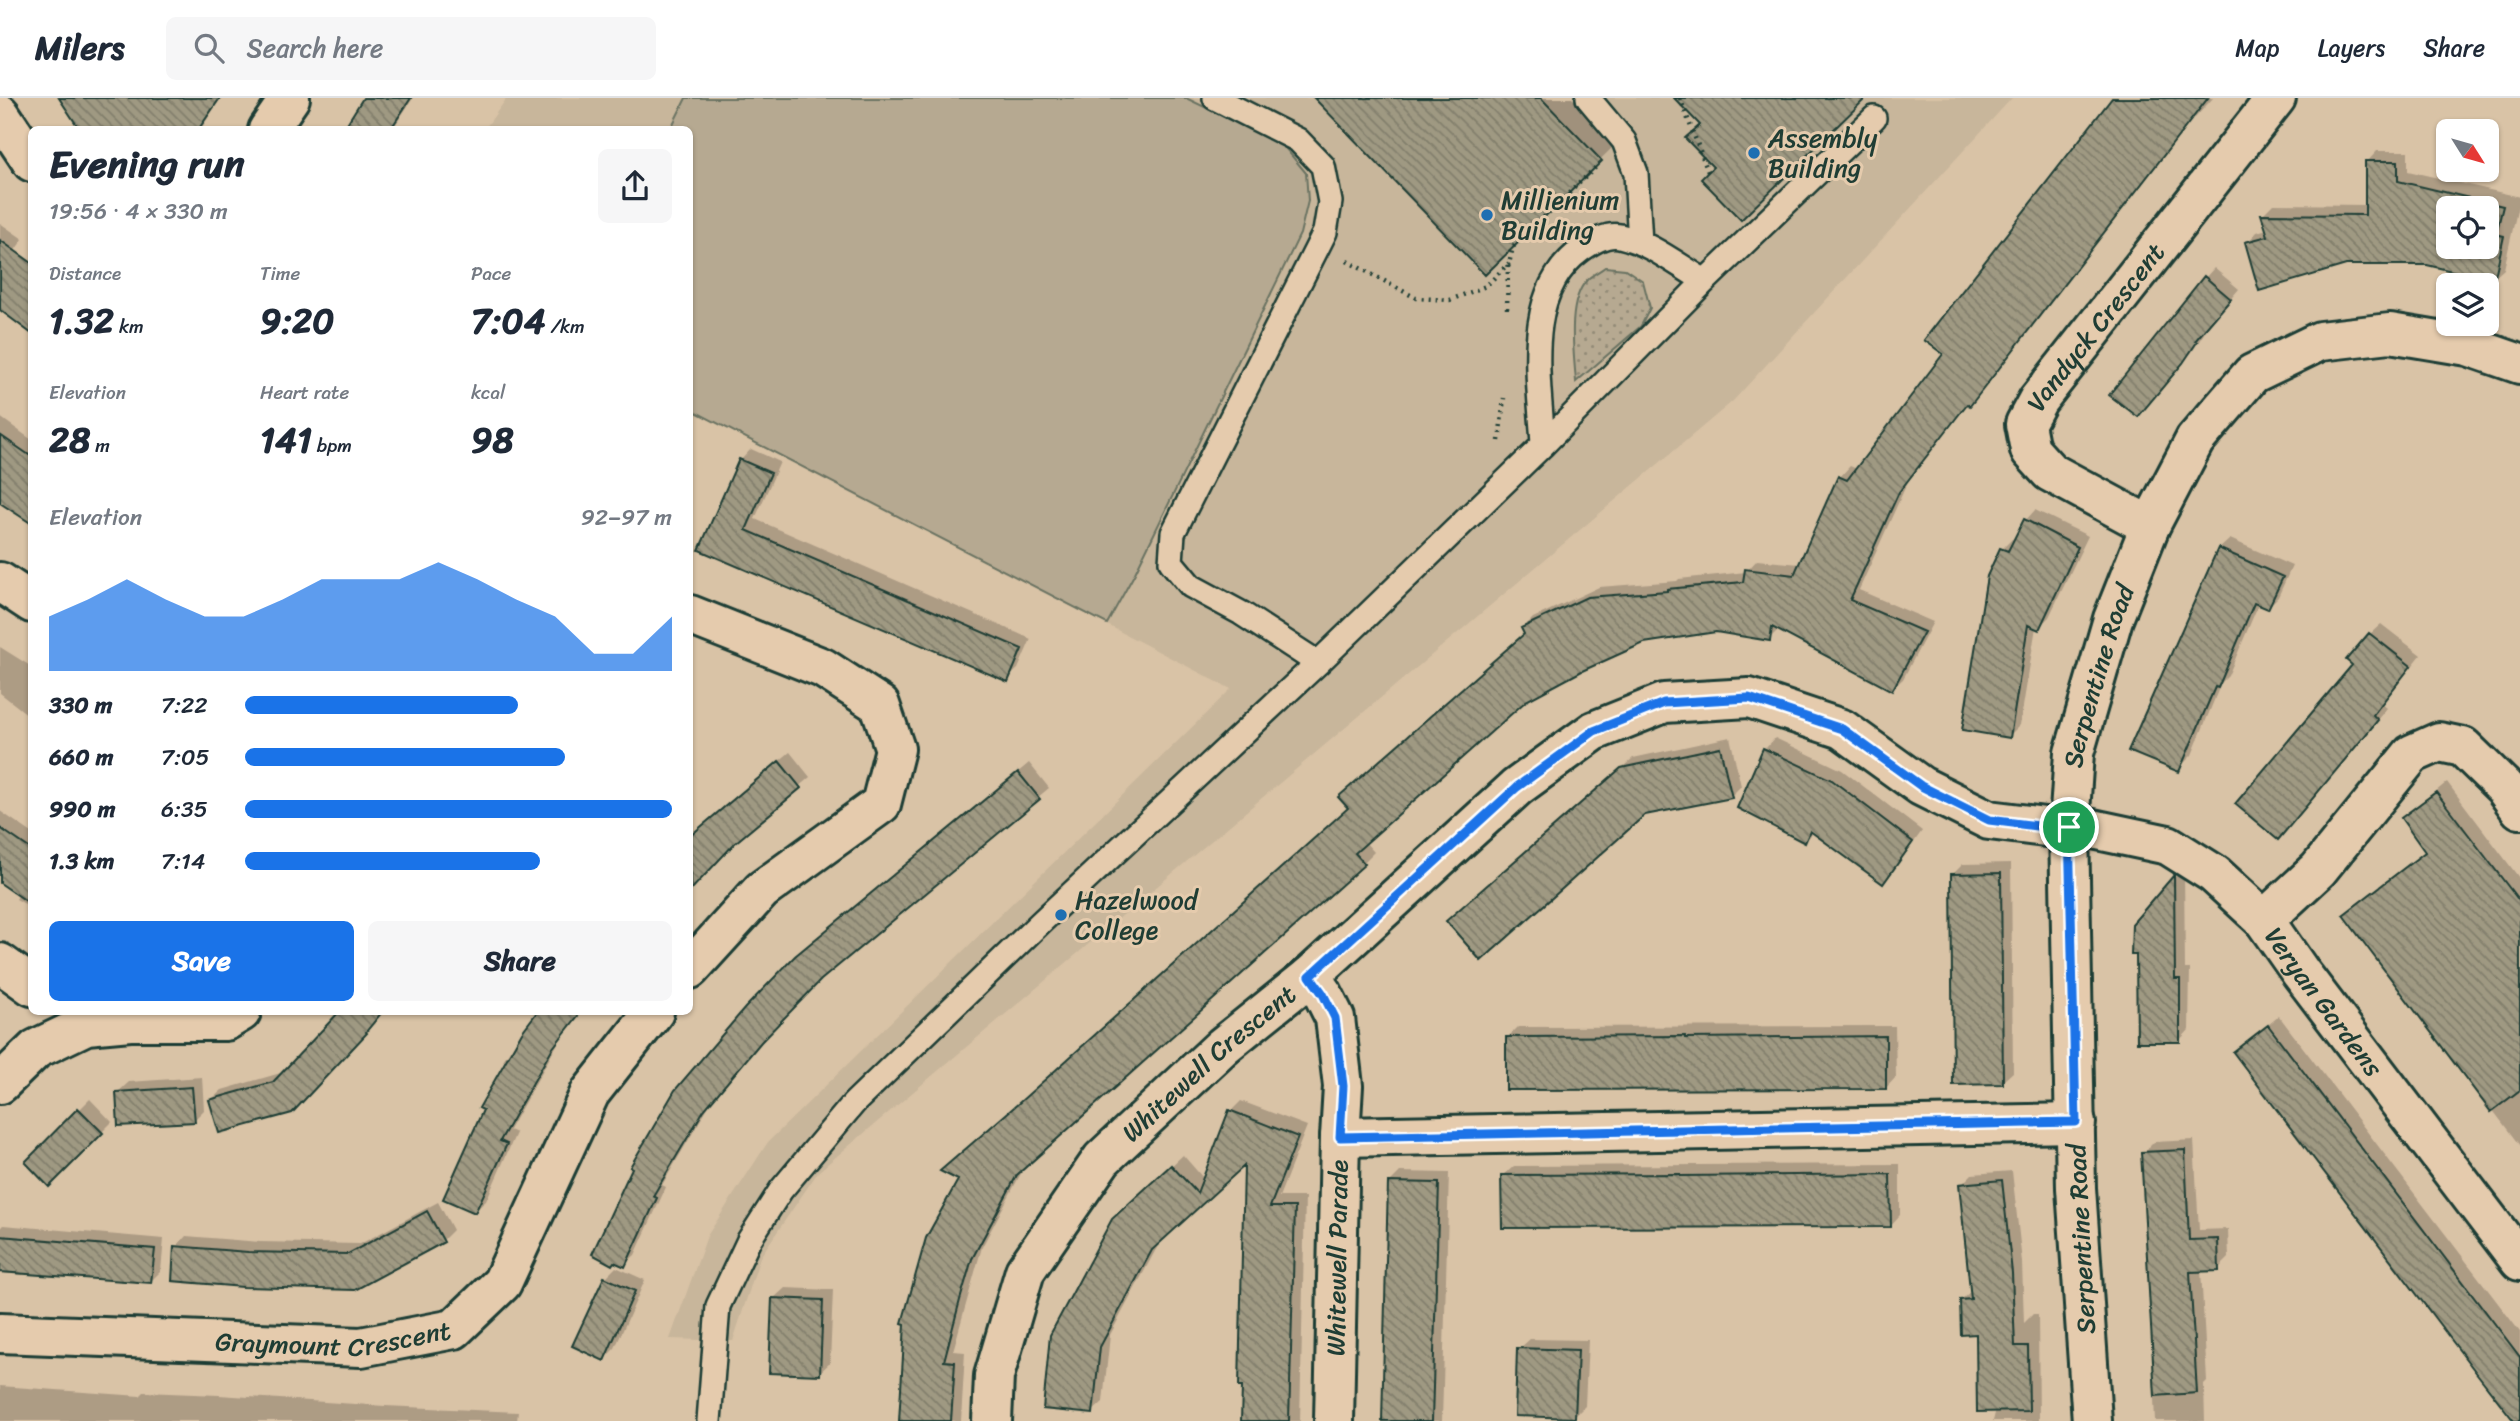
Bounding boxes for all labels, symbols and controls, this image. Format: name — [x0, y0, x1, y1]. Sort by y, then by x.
search box — [166, 17, 656, 80]
text: Milers — [35, 19, 124, 77]
text: Search here — [246, 25, 383, 71]
text: Map — [2235, 27, 2280, 69]
text: Layers — [2318, 27, 2385, 69]
text: Share — [2423, 27, 2485, 69]
icon: search — [190, 29, 228, 67]
place label: Assembly Building — [1767, 115, 1878, 191]
north arrow — [2436, 119, 2499, 182]
map controls — [2436, 119, 2499, 336]
text: Evening run — [49, 131, 245, 198]
marker: Assembly Building — [1746, 145, 1762, 161]
button: share — [598, 149, 672, 223]
place label: Millienium Building — [1501, 177, 1619, 253]
text: 19:56 · 4 × 330 m — [49, 191, 228, 232]
button: locate — [2436, 196, 2499, 259]
marker: Millienium Building — [1479, 207, 1495, 223]
street label: Vandyck Crescent — [2013, 232, 2177, 420]
text: Distance — [49, 257, 121, 290]
text: Time — [260, 257, 300, 290]
text: Pace — [471, 257, 511, 290]
button: layers — [2436, 273, 2499, 336]
text: 1.32 — [49, 290, 114, 352]
text: 9:20 — [260, 290, 334, 352]
text: 7:04 — [471, 290, 546, 352]
text: km — [114, 310, 144, 343]
text: /km — [546, 310, 585, 343]
text: Elevation — [49, 376, 126, 409]
text: Heart rate — [260, 376, 349, 409]
text: kcal — [471, 376, 506, 409]
text: 28 — [49, 409, 90, 471]
text: 141 — [260, 409, 312, 471]
text: 98 — [471, 409, 514, 471]
text: m — [90, 429, 110, 462]
text: bpm — [312, 429, 352, 462]
text: Elevation — [49, 497, 142, 538]
text: 92–97 m — [581, 497, 672, 538]
street label: Serpentine Road — [2050, 575, 2148, 769]
text: 330 m — [49, 685, 112, 726]
text: 7:22 — [161, 685, 208, 726]
text: 660 m — [49, 737, 113, 778]
text: 7:05 — [161, 737, 210, 778]
text: 990 m — [49, 789, 115, 830]
text: 6:35 — [161, 789, 208, 830]
pin — [2039, 797, 2099, 857]
icon: arrive — [2050, 808, 2088, 846]
text: 1.3 km — [49, 841, 114, 882]
text: 7:14 — [161, 841, 205, 882]
place label: Hazelwood College — [1075, 877, 1200, 953]
marker: Hazelwood College — [1053, 907, 1069, 923]
street label: Veryan Gardens — [2252, 917, 2396, 1088]
button: Save — [49, 921, 354, 1001]
button: Share — [368, 921, 672, 1001]
street label: Whitewell Crescent — [1110, 972, 1307, 1154]
street label: Serpentine Road — [2053, 1141, 2109, 1335]
street label: Whitewell Parade — [1312, 1159, 1362, 1357]
street label: Graymount Crescent — [215, 1307, 455, 1370]

